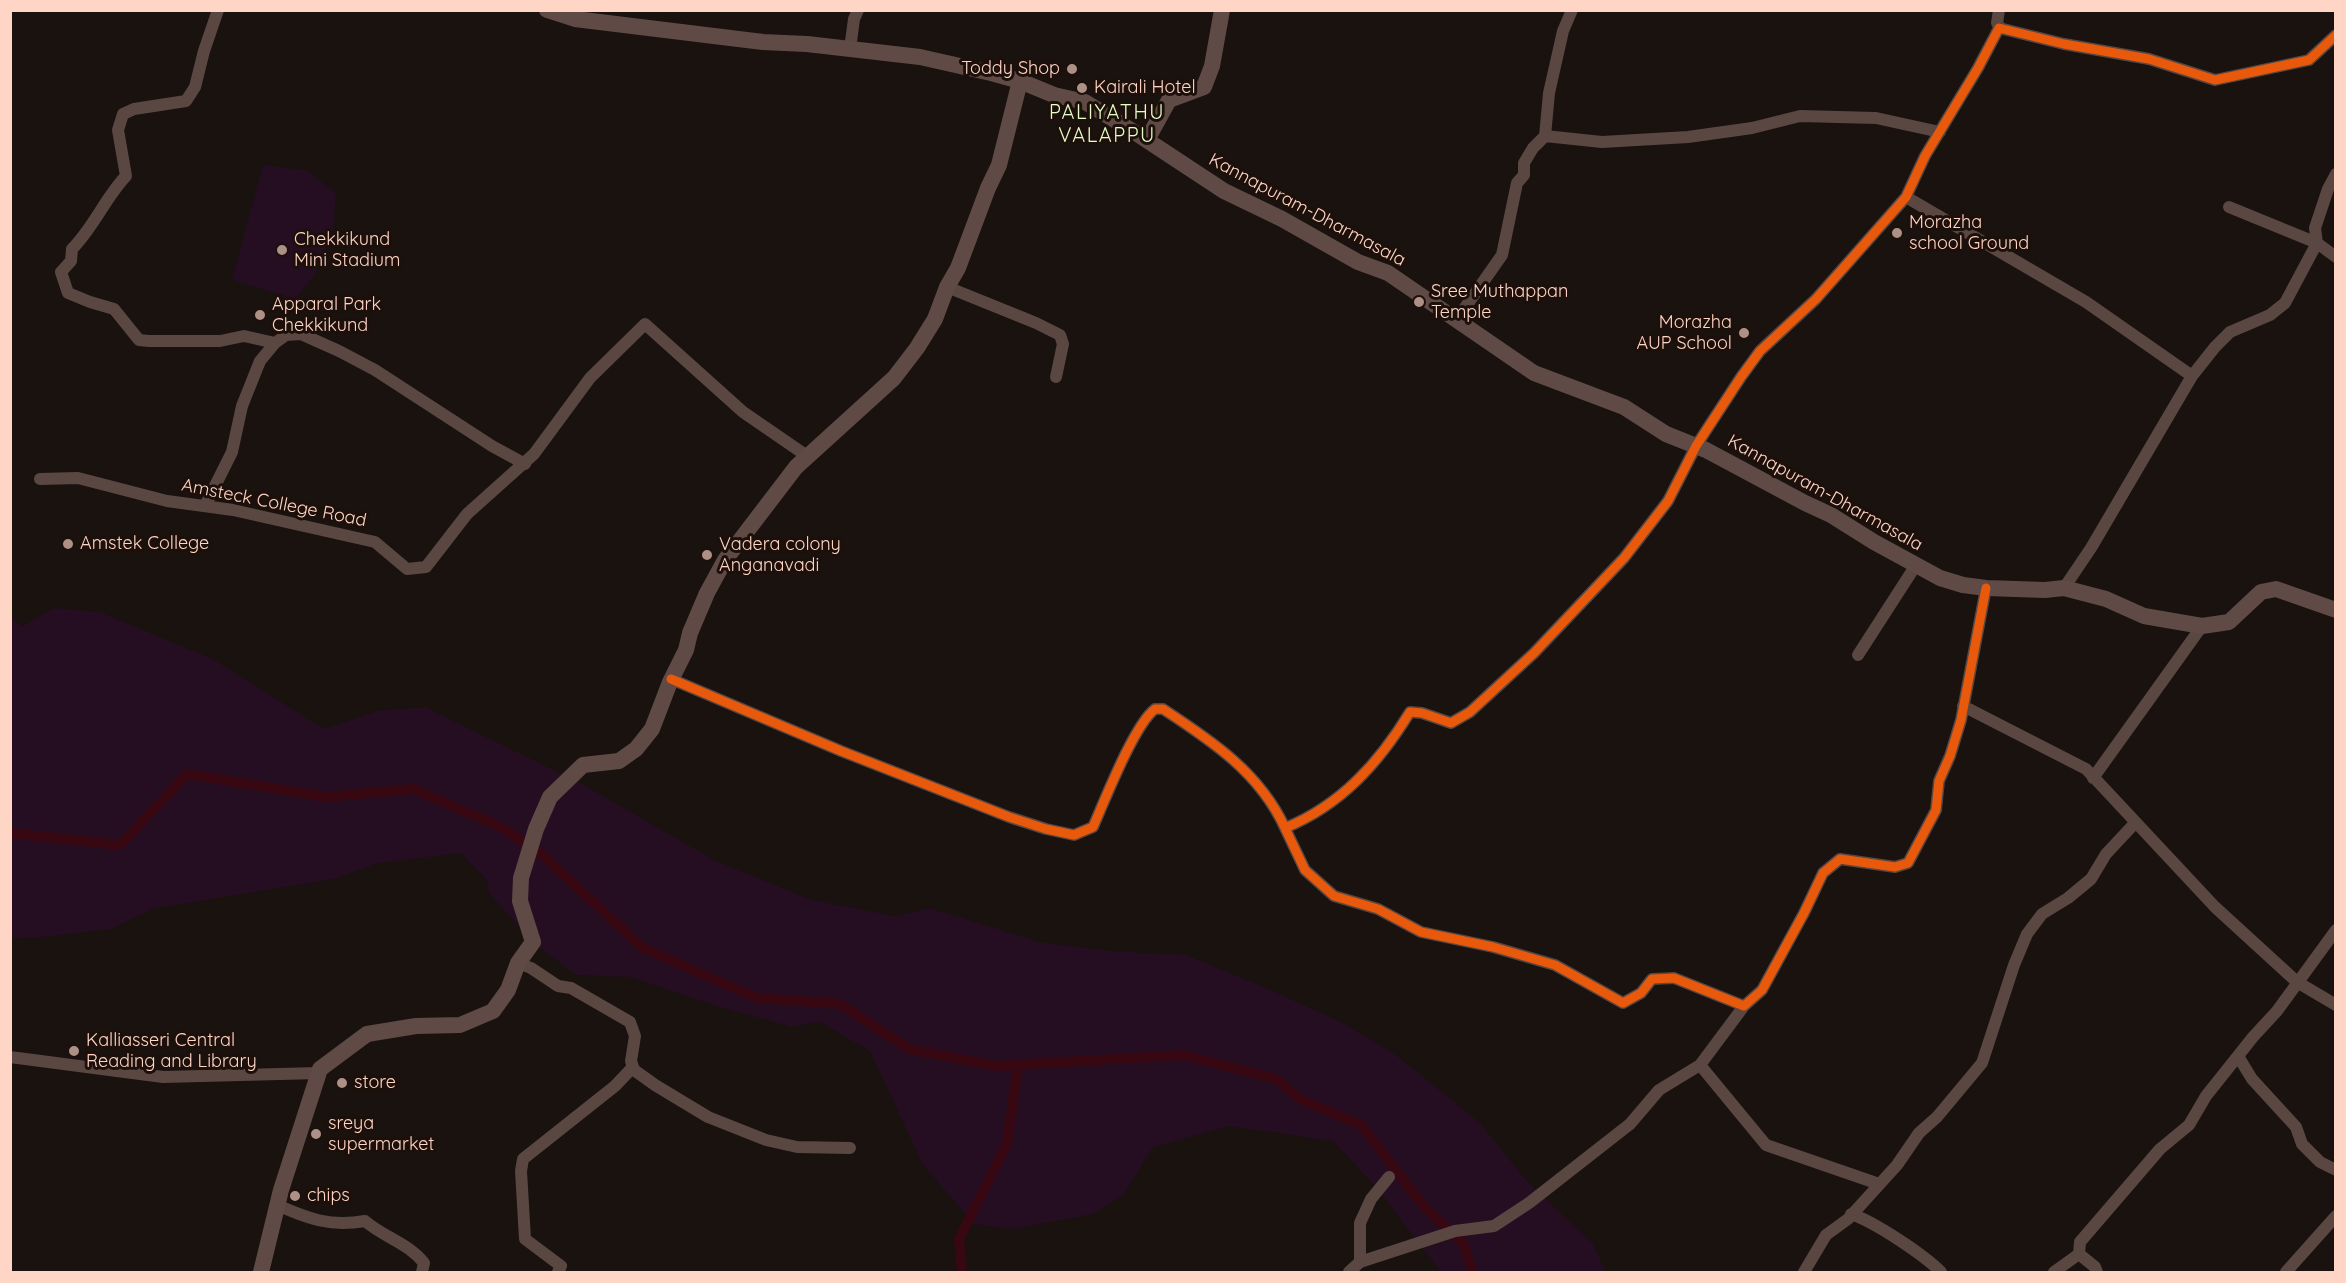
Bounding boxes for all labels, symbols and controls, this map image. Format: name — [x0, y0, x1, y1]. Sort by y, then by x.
place label: Toddy Shop — [961, 58, 1060, 80]
marker: Toddy Shop — [1065, 62, 1079, 76]
place label: Kairali Hotel — [1094, 77, 1196, 99]
marker: Kairali Hotel — [1075, 81, 1089, 95]
district label: PALIYATHU VALAPPU — [1049, 101, 1165, 148]
street label: Kannapuram-Dharmasala — [1205, 149, 1409, 271]
place label: Morazha school Ground — [1909, 212, 2029, 254]
marker: Morazha school Ground — [1890, 226, 1904, 240]
place label: Chekkikund Mini Stadium — [294, 229, 400, 272]
marker: Chekkikund Mini Stadium — [275, 243, 289, 257]
place label: Sree Muthappan Temple — [1431, 281, 1568, 324]
place label: Apparal Park Chekkikund — [272, 294, 381, 336]
marker: Sree Muthappan Temple — [1412, 295, 1426, 309]
marker: Apparal Park Chekkikund — [253, 308, 267, 322]
place label: Morazha AUP School — [1637, 312, 1732, 354]
marker: Morazha AUP School — [1737, 326, 1751, 340]
street label: Kannapuram-Dharmasala — [1724, 430, 1926, 556]
street label: Amsteck College Road — [180, 474, 368, 532]
place label: Amstek College — [80, 533, 209, 555]
place label: Vadera colony Anganavadi — [719, 534, 841, 576]
marker: Amstek College — [61, 537, 75, 551]
marker: Vadera colony Anganavadi — [700, 548, 714, 562]
place label: Kalliasseri Central Reading and Library — [86, 1030, 257, 1072]
marker: Kalliasseri Central Reading and Library — [67, 1044, 81, 1058]
place label: store — [354, 1072, 396, 1094]
marker: store — [335, 1076, 349, 1090]
place label: sreya supermarket — [328, 1113, 434, 1156]
marker: sreya supermarket — [309, 1127, 323, 1141]
place label: chips — [307, 1185, 350, 1207]
marker: chips — [288, 1189, 302, 1203]

